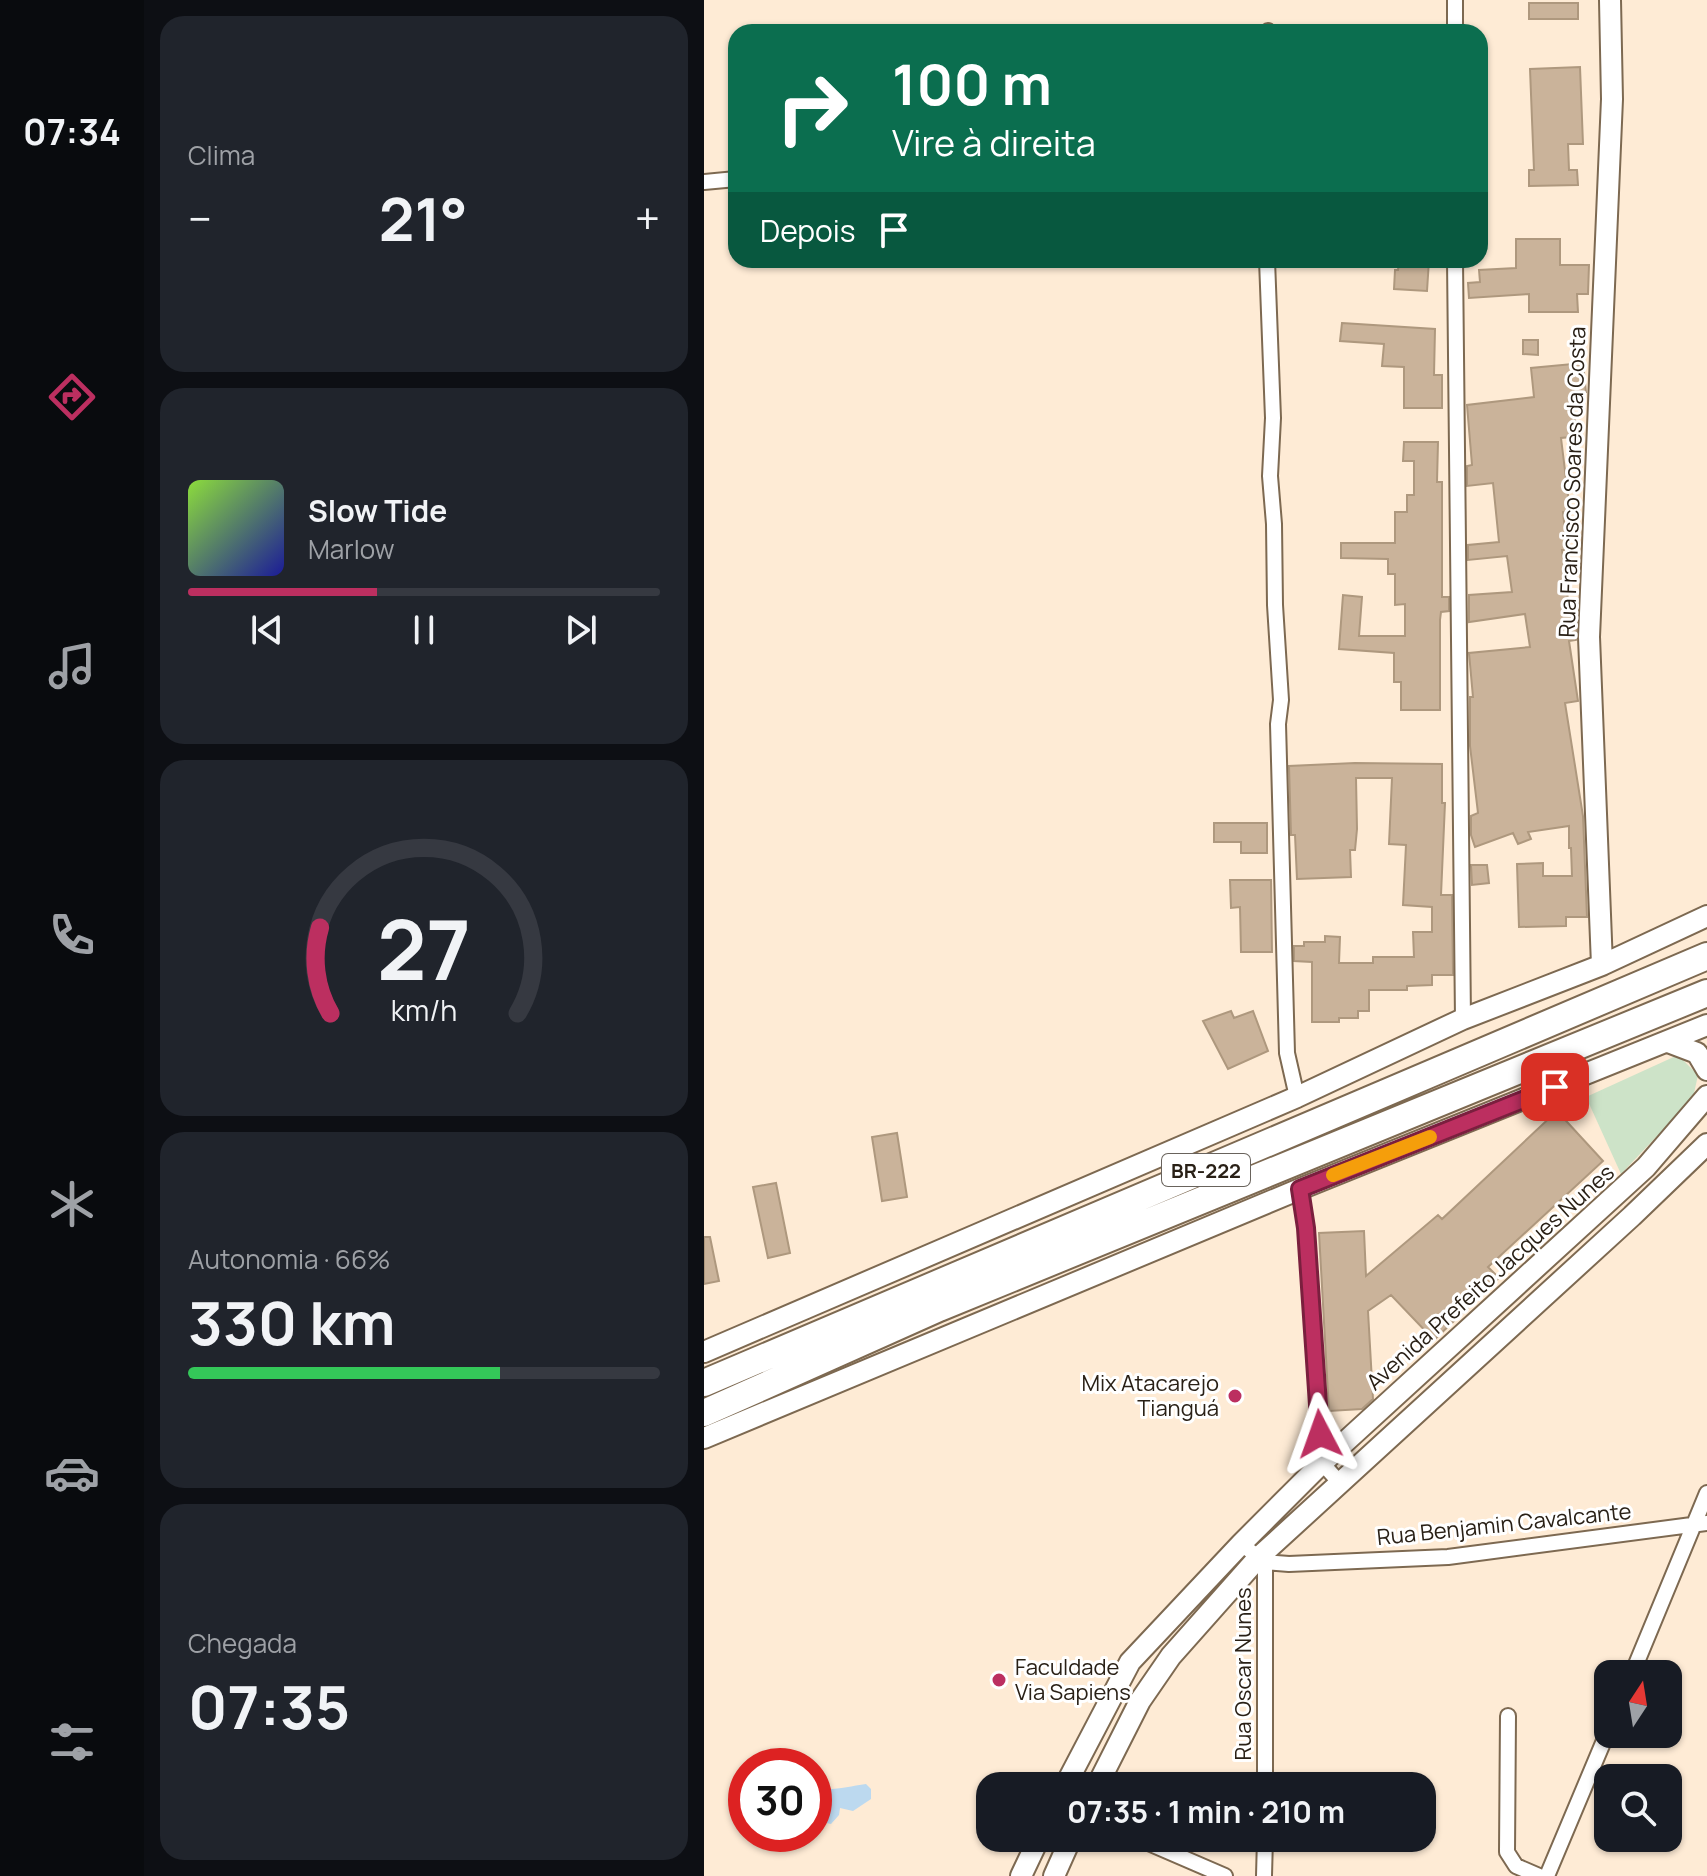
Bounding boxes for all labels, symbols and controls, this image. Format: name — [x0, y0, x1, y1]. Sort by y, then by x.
text: 100 m — [892, 45, 1052, 122]
icon: right — [760, 56, 864, 160]
text: 07:34 — [23, 107, 121, 156]
text: Vire à direita — [892, 118, 1096, 167]
text: Clima — [188, 137, 255, 173]
text: 21° — [379, 177, 468, 259]
text: − — [188, 188, 212, 248]
text: + — [635, 188, 660, 248]
icon: arrive — [872, 208, 916, 252]
text: Depois — [760, 210, 856, 251]
street label: Rua Francisco Soares da Costa — [1552, 326, 1592, 638]
icon: directions — [44, 369, 100, 425]
text: Slow Tide — [308, 490, 447, 531]
text: Marlow — [308, 531, 395, 567]
icon: previous — [245, 608, 289, 652]
icon: pause — [402, 608, 446, 652]
icon: next — [559, 608, 603, 652]
icon: music — [44, 638, 100, 694]
text: 27 — [377, 891, 471, 1005]
icon: phone — [44, 907, 100, 963]
text: km/h — [391, 991, 457, 1030]
pin — [1521, 1053, 1589, 1121]
icon: arrive — [1533, 1065, 1577, 1109]
road number: BR-222 — [1162, 1154, 1250, 1186]
street label: Avenida Prefeito Jacques Nunes — [1359, 1157, 1621, 1397]
icon: climate — [44, 1176, 100, 1232]
text: Autonomia · 66% — [188, 1241, 390, 1277]
text: 330 km — [188, 1281, 395, 1363]
place label: Mix Atacarejo Tianguá — [1081, 1368, 1219, 1423]
marker: Mix Atacarejo Tianguá — [1226, 1387, 1244, 1405]
position arrow — [1278, 1392, 1362, 1476]
icon: car — [44, 1445, 100, 1501]
street label: Rua Benjamin Cavalcante — [1375, 1496, 1633, 1552]
street label: Rua Oscar Nunes — [1228, 1587, 1258, 1761]
text: Chegada — [188, 1625, 297, 1661]
place label: Faculdade Via Sapiens — [1015, 1652, 1131, 1707]
north arrow — [1594, 1660, 1682, 1748]
map controls — [1594, 1660, 1682, 1852]
text: 07:35 — [188, 1665, 350, 1747]
marker: Faculdade Via Sapiens — [990, 1671, 1008, 1689]
icon: filters — [44, 1714, 100, 1770]
speed limit sign: 30 — [728, 1748, 832, 1852]
button: search — [1594, 1764, 1682, 1852]
text: 07:35 · 1 min · 210 m — [1067, 1791, 1345, 1832]

